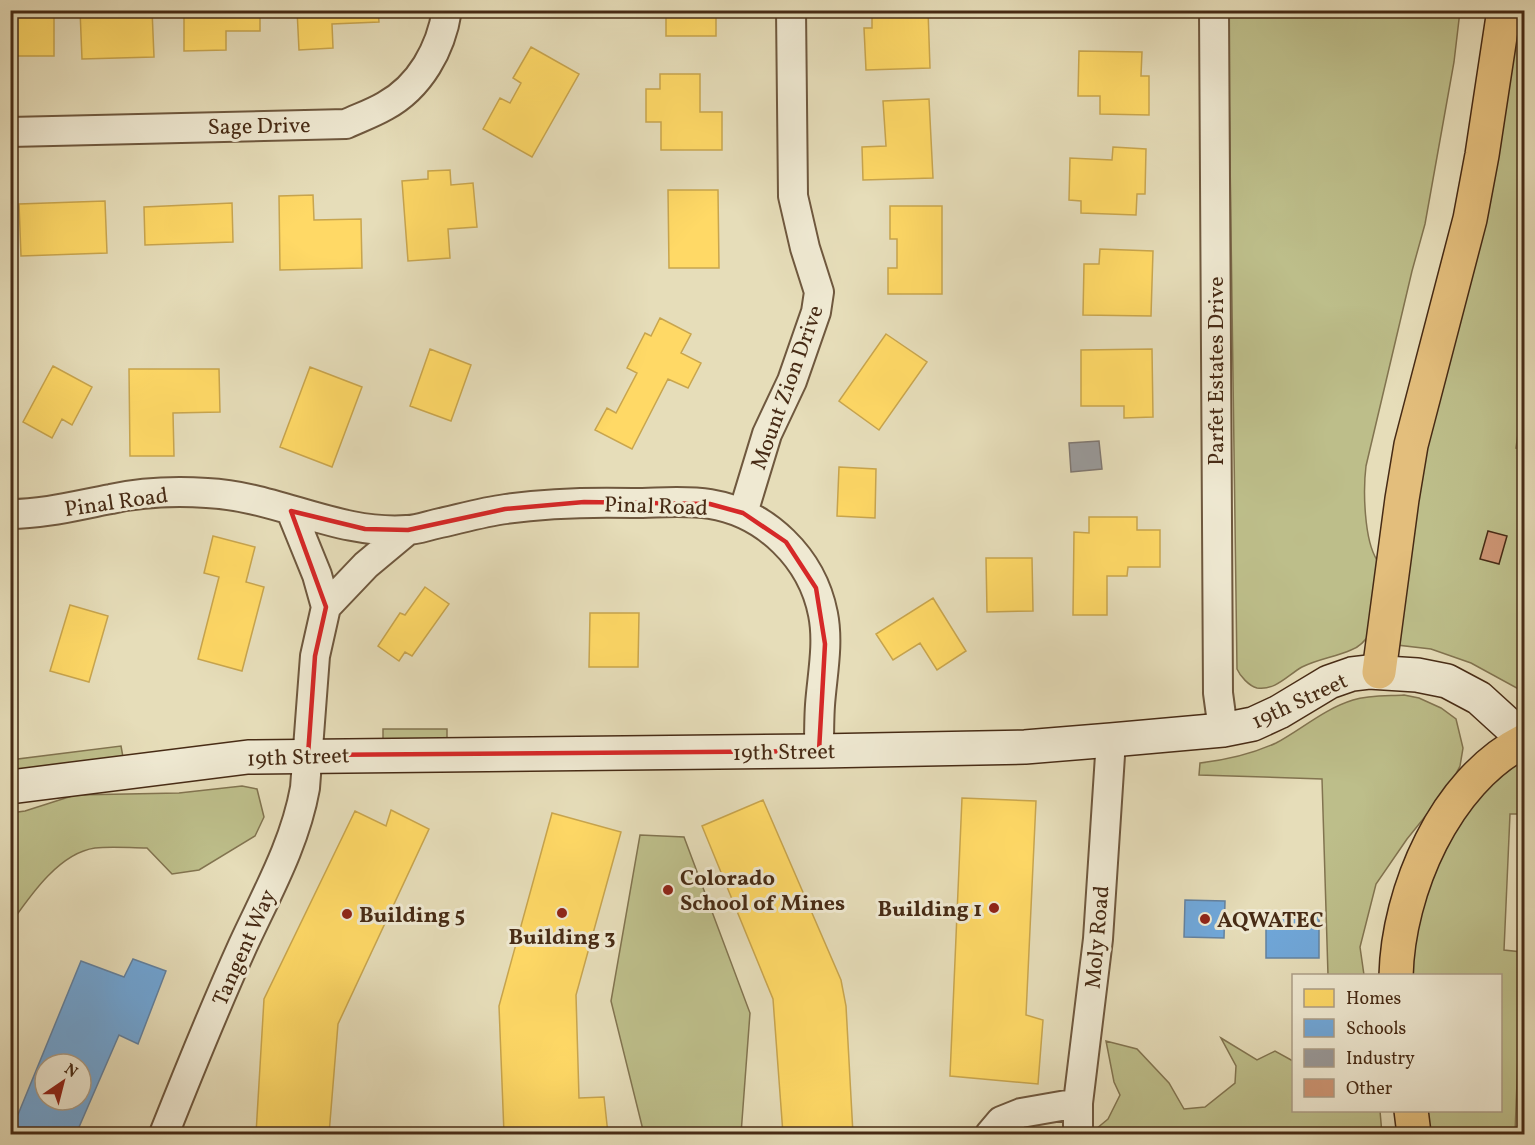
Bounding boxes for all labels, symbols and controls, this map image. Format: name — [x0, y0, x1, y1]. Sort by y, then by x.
street label: Sage Drive — [207, 111, 311, 144]
street label: Parfet Estates Drive — [1202, 276, 1233, 466]
street label: Mount Zion Drive — [744, 301, 832, 474]
street label: Pinal Road — [63, 481, 170, 526]
street label: Pinal Road — [603, 490, 709, 525]
street label: 19th Street — [1247, 666, 1353, 738]
street label: 19th Street — [732, 737, 836, 770]
street label: 19th Street — [246, 741, 350, 776]
place label: Colorado School of Mines — [680, 864, 845, 920]
marker: Colorado School of Mines — [661, 883, 675, 897]
street label: Moly Road — [1079, 884, 1118, 990]
street label: Tangent Way — [206, 885, 285, 1011]
place label: Building 1 — [878, 895, 982, 926]
place label: Building 5 — [359, 901, 465, 932]
marker: Building 1 — [987, 901, 1001, 915]
marker: Building 3 — [555, 906, 569, 920]
place label: AQWATEC — [1217, 906, 1324, 937]
marker: Building 5 — [340, 907, 354, 921]
marker: AQWATEC — [1198, 912, 1212, 926]
place label: Building 3 — [509, 923, 615, 954]
legend — [1292, 974, 1502, 1112]
text: Homes — [1346, 987, 1401, 1012]
text: Schools — [1346, 1017, 1406, 1042]
text: Industry — [1346, 1047, 1415, 1072]
north arrow — [33, 1052, 93, 1112]
text: N — [59, 1059, 82, 1084]
text: Other — [1346, 1077, 1393, 1102]

